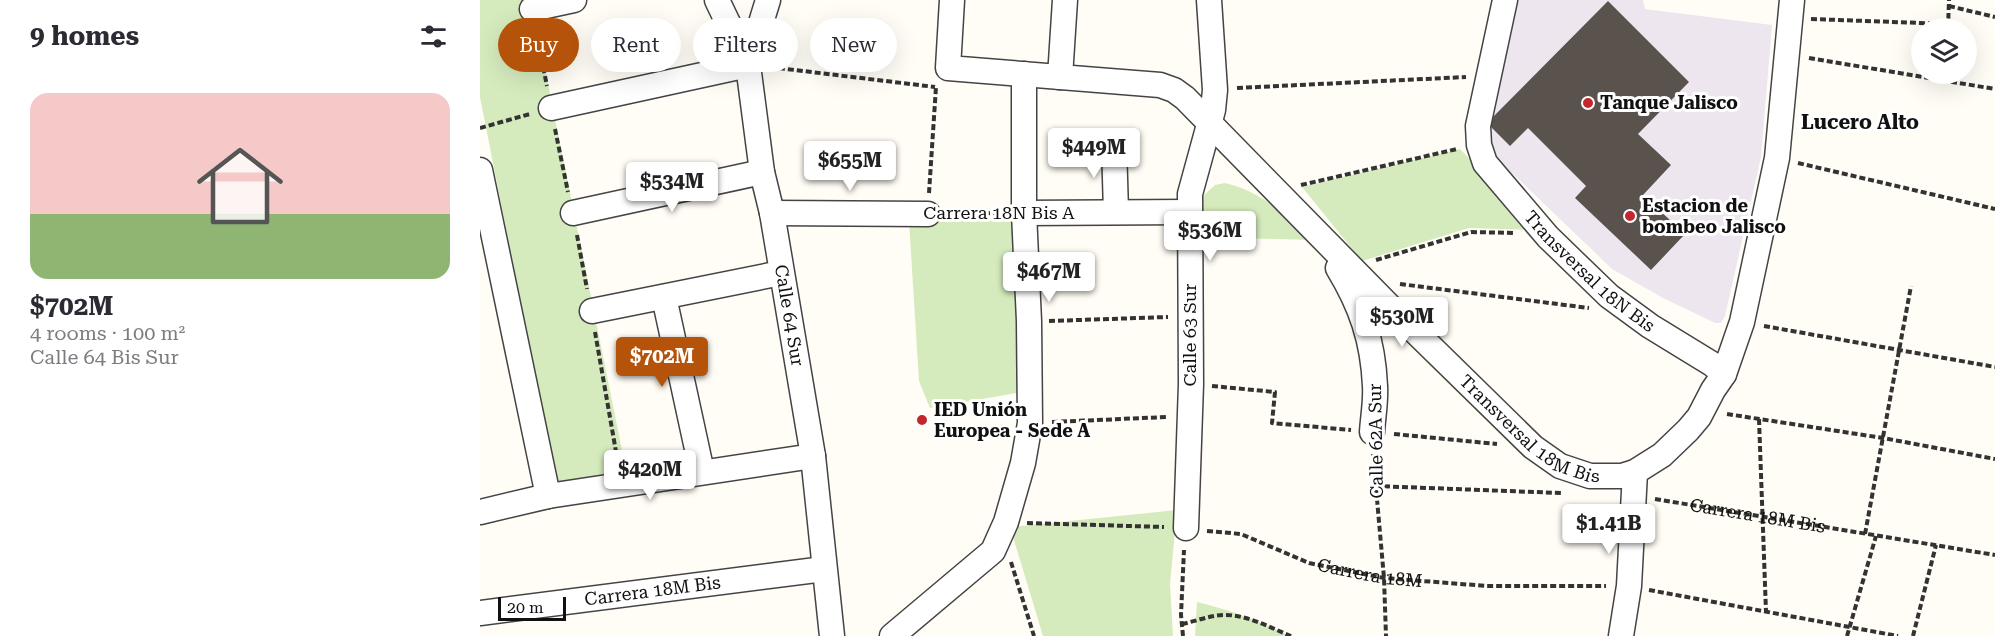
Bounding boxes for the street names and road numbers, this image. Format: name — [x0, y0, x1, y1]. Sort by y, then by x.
street label: Carrera 18N Bis A — [923, 202, 1075, 223]
street label: Transversal 18N Bis — [1520, 206, 1659, 336]
street label: Calle 64 Sur — [771, 263, 809, 368]
street label: Calle 63 Sur — [1179, 284, 1200, 386]
street label: Transversal 18M Bis — [1456, 370, 1600, 486]
street label: Calle 62A Sur — [1364, 383, 1387, 499]
street label: Carrera 18M Bis — [1688, 494, 1827, 537]
street label: Carrera 18M — [1316, 554, 1423, 591]
street label: Carrera 18M Bis — [583, 571, 722, 610]

